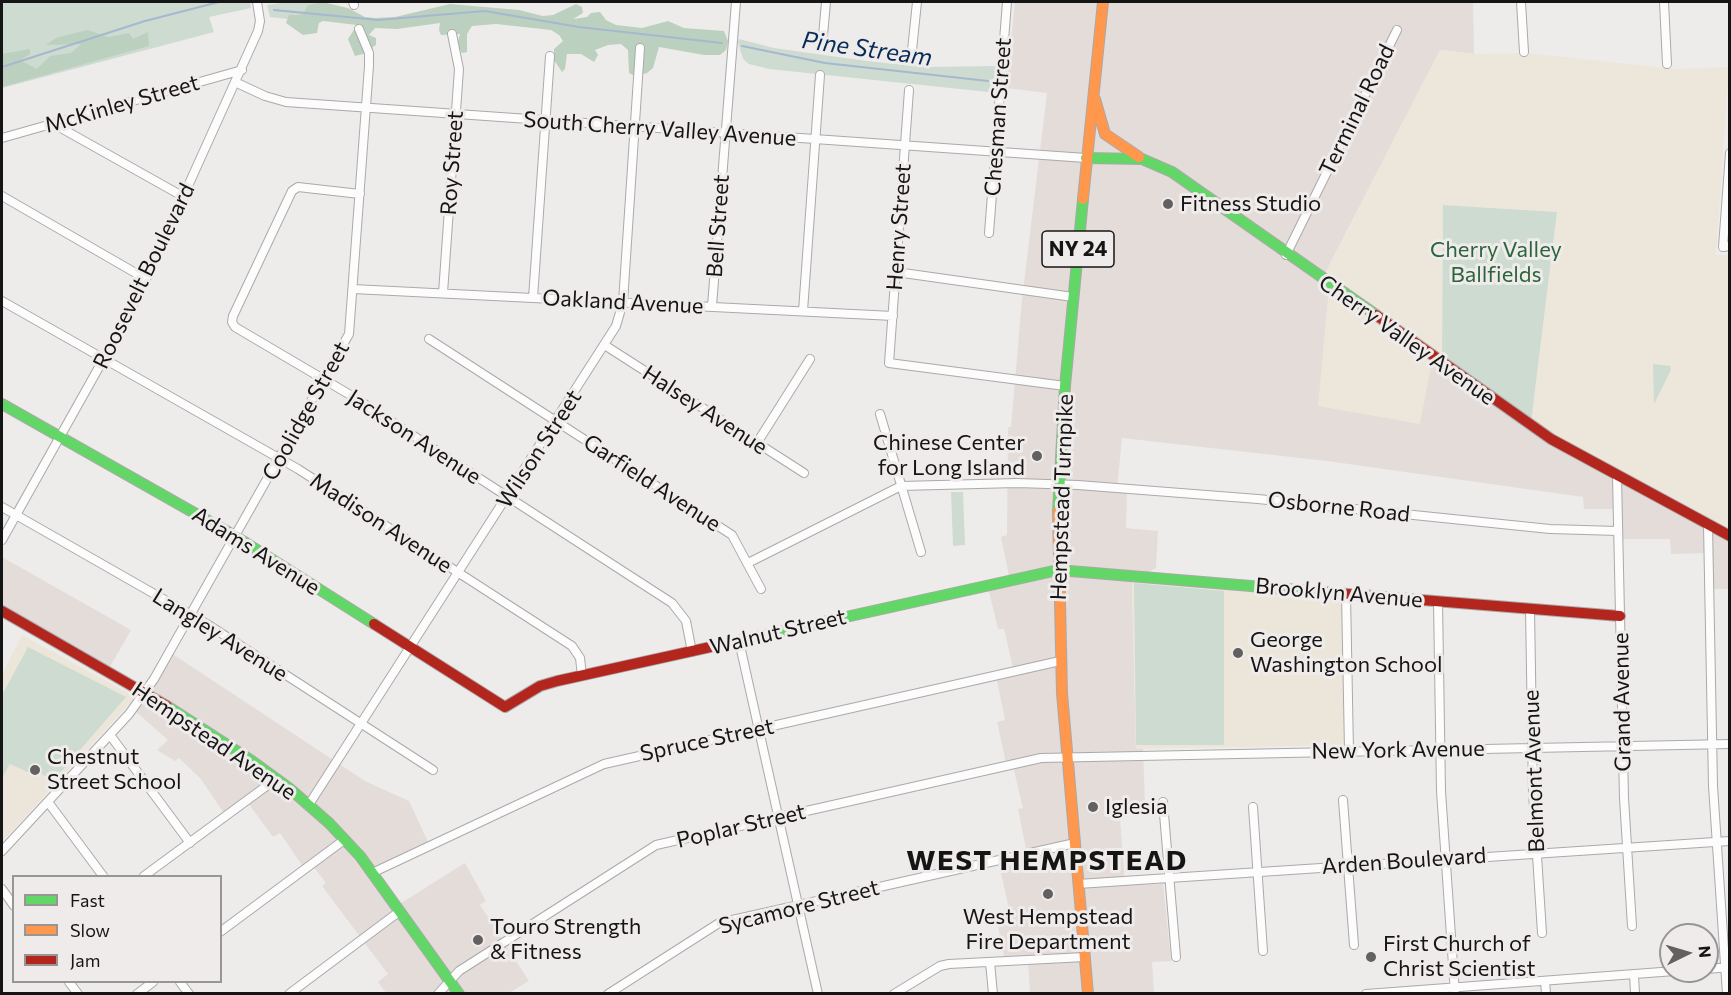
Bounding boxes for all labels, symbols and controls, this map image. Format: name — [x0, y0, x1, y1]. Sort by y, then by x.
water label: Pine Stream — [800, 26, 934, 72]
street label: Chesman Street — [979, 37, 1017, 197]
street label: Terminal Road — [1314, 40, 1400, 180]
street label: McKinley Street — [42, 69, 202, 139]
street label: South Cherry Valley Avenue — [523, 106, 797, 152]
street label: Roy Street — [435, 110, 469, 216]
street label: Henry Street — [881, 163, 917, 291]
street label: Bell Street — [701, 174, 735, 278]
street label: Roosevelt Boulevard — [88, 179, 200, 373]
place label: Fitness Studio — [1180, 191, 1321, 217]
marker: Fitness Studio — [1161, 197, 1175, 211]
road number: NY 24 — [1042, 231, 1114, 267]
park label: Cherry Valley Ballfields — [1430, 237, 1562, 288]
street label: Cherry Valley Avenue — [1314, 269, 1500, 411]
street label: Oakland Avenue — [542, 285, 704, 319]
street label: Coolidge Street — [257, 337, 355, 485]
street label: Halsey Avenue — [637, 360, 773, 460]
street label: Jackson Avenue — [342, 384, 486, 490]
street label: Wilson Street — [491, 385, 587, 513]
street label: Hempstead Turnpike — [1045, 393, 1079, 601]
street label: Garfield Avenue — [578, 429, 726, 537]
place label: Chinese Center for Long Island — [873, 430, 1025, 482]
marker: Chinese Center for Long Island — [1030, 449, 1044, 463]
street label: Madison Avenue — [305, 467, 457, 579]
street label: Osborne Road — [1267, 486, 1411, 528]
street label: Adams Avenue — [187, 501, 325, 601]
street label: Brooklyn Avenue — [1254, 573, 1424, 613]
street label: Langley Avenue — [148, 583, 292, 687]
street label: Walnut Street — [707, 604, 849, 660]
place label: George Washington School — [1250, 627, 1443, 678]
street label: Grand Avenue — [1608, 632, 1636, 772]
marker: George Washington School — [1231, 646, 1245, 660]
street label: Hempstead Avenue — [127, 676, 301, 806]
street label: Belmont Avenue — [1518, 689, 1550, 853]
street label: Spruce Street — [638, 713, 776, 767]
street label: New York Avenue — [1311, 735, 1485, 765]
place label: Chestnut Street School — [47, 744, 182, 796]
marker: Chestnut Street School — [28, 763, 42, 777]
place label: Iglesia — [1105, 794, 1167, 820]
street label: Poplar Street — [674, 798, 808, 854]
marker: Iglesia — [1086, 800, 1100, 814]
street label: Arden Boulevard — [1321, 842, 1487, 880]
district label: WEST HEMPSTEAD — [906, 844, 1188, 878]
street label: Sycamore Street — [716, 874, 882, 940]
legend — [12, 875, 222, 983]
marker: West Hempstead Fire Department — [1041, 887, 1055, 901]
text: Fast — [70, 889, 105, 911]
place label: West Hempstead Fire Department — [963, 904, 1133, 956]
place label: Touro Strength & Fitness — [490, 914, 641, 966]
text: Slow — [70, 919, 110, 941]
north arrow — [1659, 923, 1719, 983]
place label: First Church of Christ Scientist — [1383, 931, 1536, 982]
marker: Touro Strength & Fitness — [471, 933, 485, 947]
text: N — [1695, 945, 1715, 958]
text: Jam — [70, 949, 100, 971]
marker: First Church of Christ Scientist — [1364, 950, 1378, 964]

